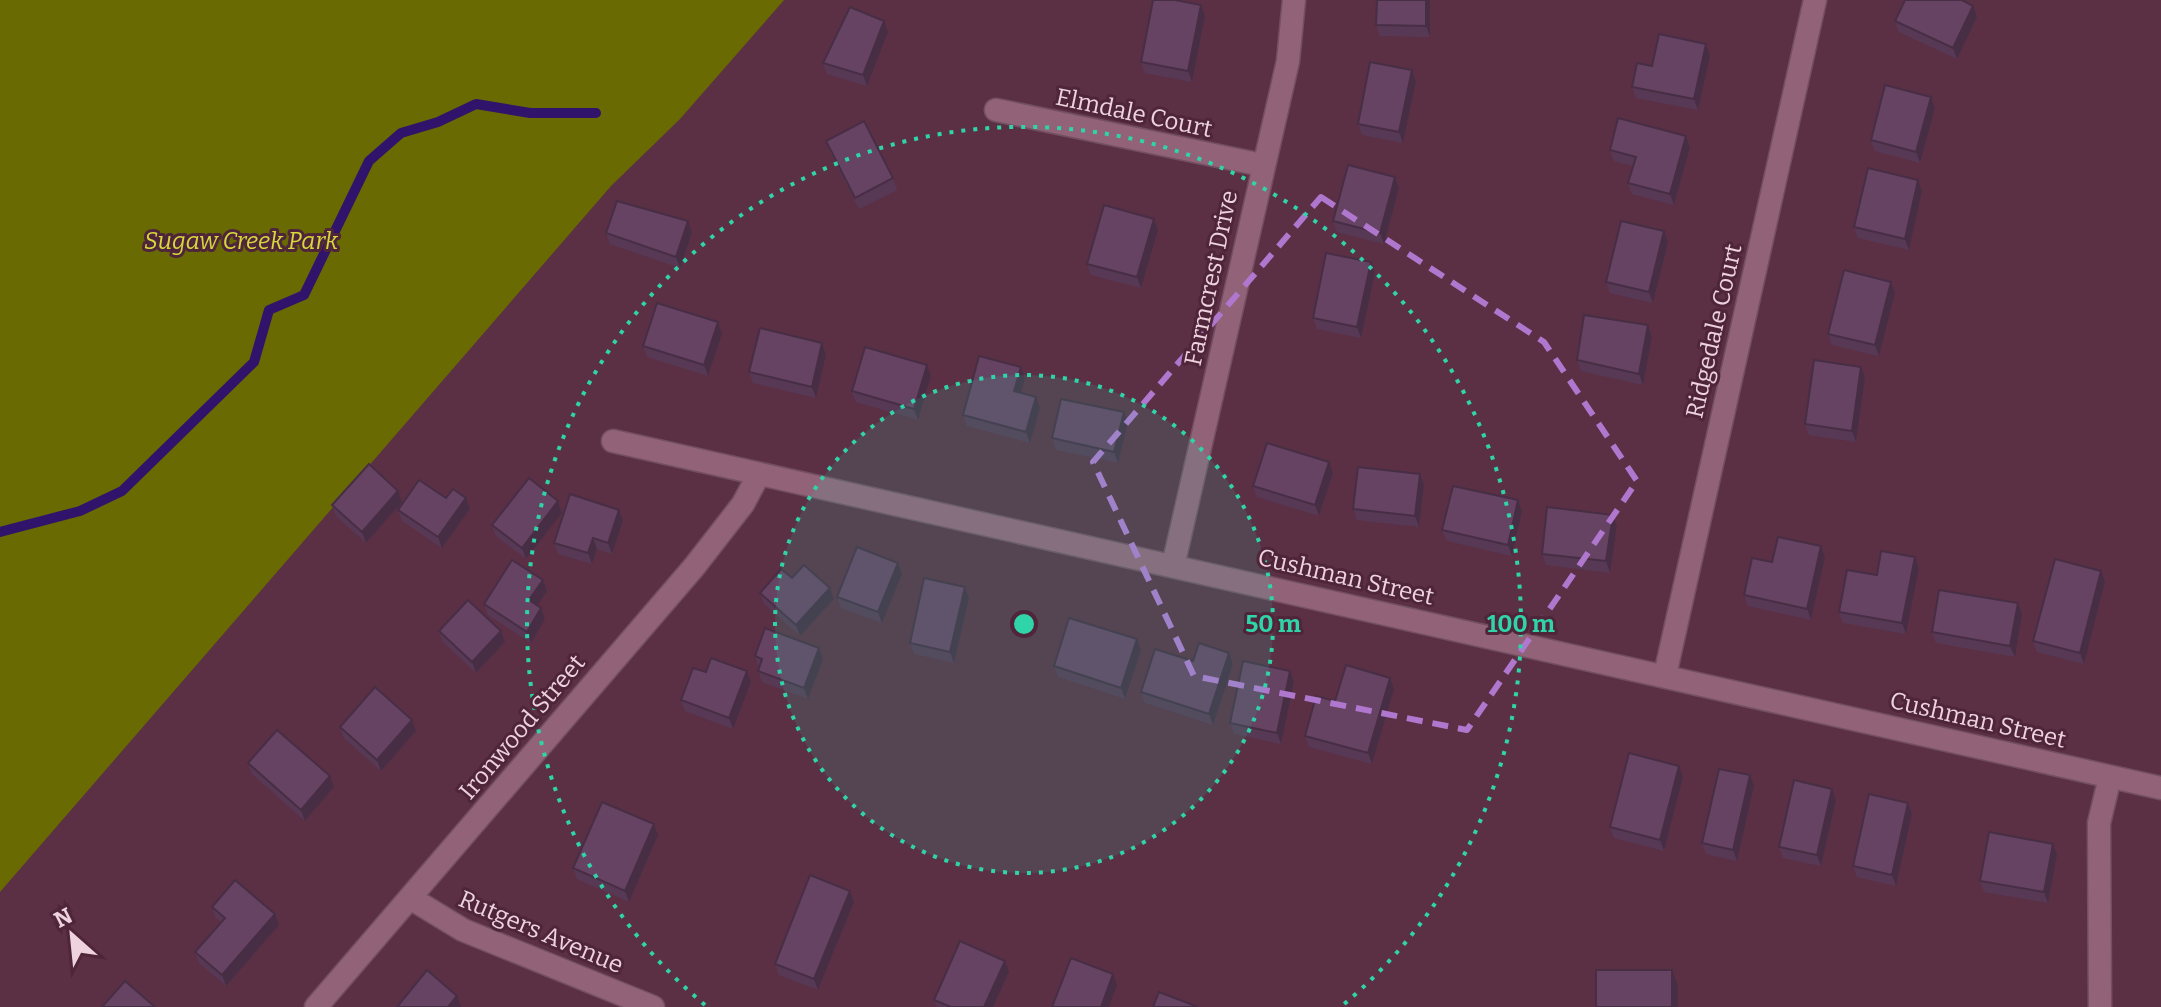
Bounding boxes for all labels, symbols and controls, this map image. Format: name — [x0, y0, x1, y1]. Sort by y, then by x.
street label: Elmdale Court — [1053, 83, 1215, 143]
street label: Farmcrest Drive — [1179, 188, 1243, 368]
park label: Sugaw Creek Park — [144, 227, 339, 255]
street label: Ridgedale Court — [1680, 241, 1748, 421]
street label: Cushman Street — [1255, 543, 1437, 611]
centre of rings — [1010, 610, 1038, 638]
text: 50 m — [1245, 610, 1301, 638]
text: 100 m — [1487, 610, 1555, 638]
street label: Ironwood Street — [453, 649, 591, 805]
street label: Cushman Street — [1887, 686, 2069, 754]
street label: Rutgers Avenue — [455, 885, 627, 979]
north arrow — [32, 895, 112, 975]
text: N — [49, 902, 77, 934]

